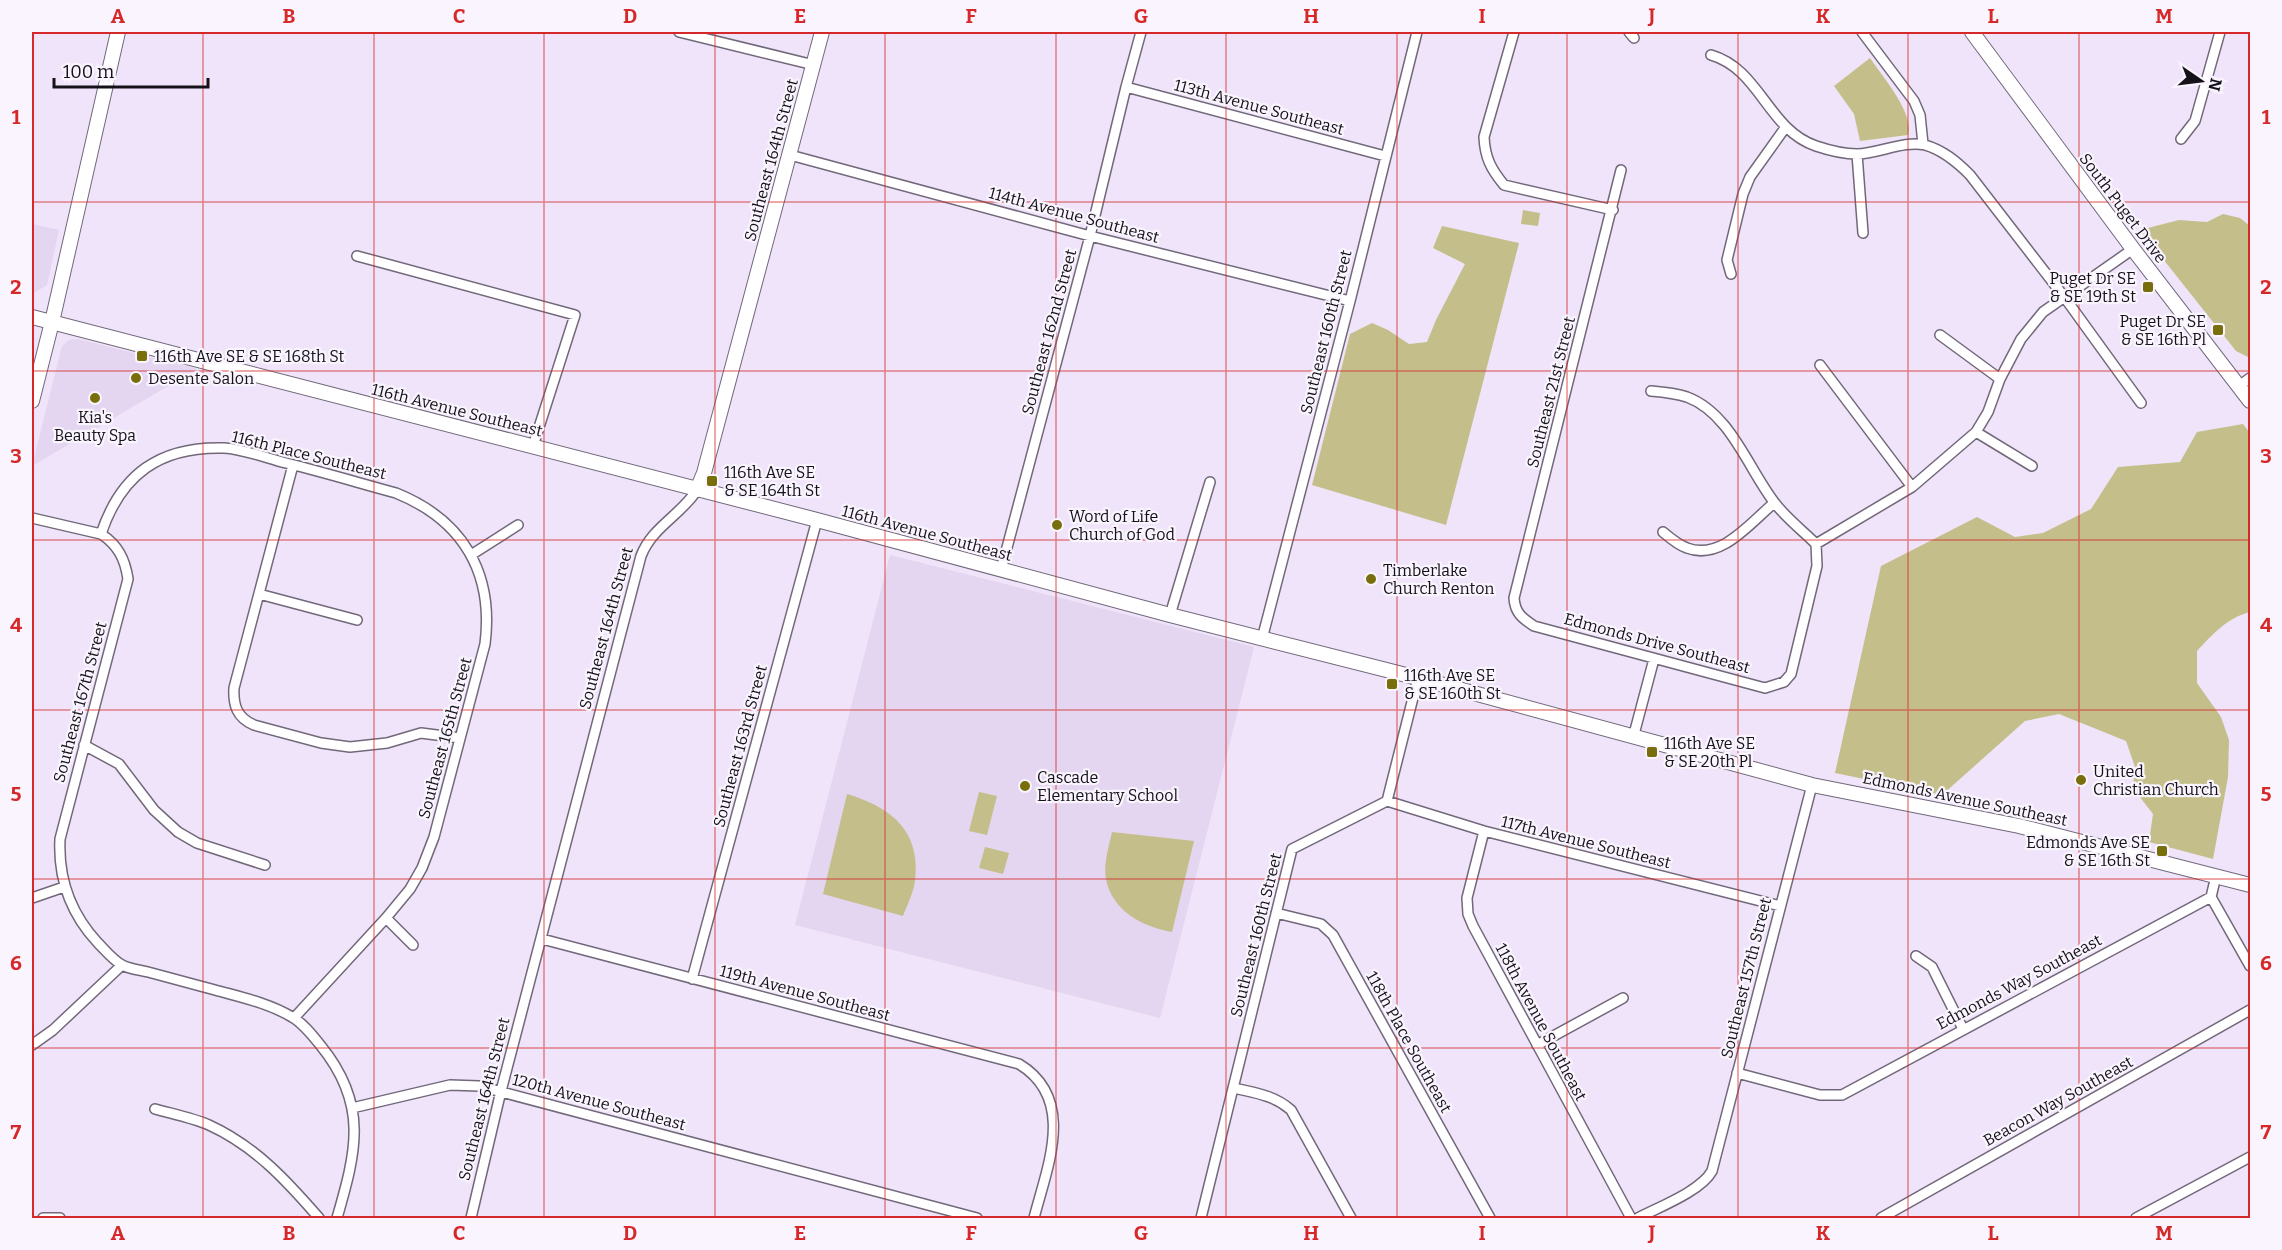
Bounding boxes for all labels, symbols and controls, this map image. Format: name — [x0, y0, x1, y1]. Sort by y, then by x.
text: A — [111, 4, 126, 28]
text: B — [283, 4, 296, 28]
text: C — [453, 4, 465, 28]
text: D — [623, 4, 637, 28]
text: E — [794, 4, 806, 28]
text: F — [965, 4, 977, 28]
text: G — [1134, 4, 1148, 28]
text: H — [1303, 4, 1319, 28]
text: I — [1478, 4, 1486, 28]
text: J — [1648, 4, 1656, 28]
text: K — [1816, 4, 1831, 28]
text: L — [1987, 4, 1999, 28]
text: M — [2155, 4, 2173, 28]
scale bar — [54, 51, 208, 89]
north arrow — [2171, 51, 2231, 111]
text: 100 m — [63, 61, 114, 83]
street label: 113th Avenue Southeast — [1172, 75, 1346, 139]
street label: Southeast 164th Street — [740, 76, 802, 243]
text: N — [2204, 76, 2226, 93]
text: 1 — [12, 105, 21, 129]
text: 1 — [2262, 105, 2271, 129]
street label: South Puget Drive — [2076, 149, 2170, 267]
street label: 114th Avenue Southeast — [987, 183, 1161, 247]
street label: Southeast 162nd Street — [1018, 247, 1080, 417]
street label: Southeast 160th Street — [1296, 248, 1356, 416]
place label: Puget Dr SE & SE 19th St — [2049, 269, 2136, 306]
text: 2 — [10, 275, 22, 299]
text: 2 — [2260, 275, 2272, 299]
marker: Puget Dr SE & SE 19th St — [2141, 280, 2155, 294]
place label: Puget Dr SE & SE 16th Pl — [2119, 312, 2206, 349]
street label: Southeast 21st Street — [1523, 314, 1579, 470]
marker: Puget Dr SE & SE 16th Pl — [2211, 323, 2225, 337]
place label: 116th Ave SE & SE 168th St — [154, 347, 345, 366]
marker: 116th Ave SE & SE 168th St — [135, 349, 149, 363]
place label: Desente Salon — [148, 369, 254, 388]
marker: Desente Salon — [129, 371, 143, 385]
street label: 116th Avenue Southeast — [369, 380, 545, 441]
marker: Kia's Beauty Spa — [88, 391, 102, 405]
place label: Kia's Beauty Spa — [54, 408, 136, 445]
street label: 116th Place Southeast — [230, 427, 388, 483]
text: 3 — [10, 444, 22, 468]
text: 3 — [2260, 444, 2272, 468]
place label: 116th Ave SE & SE 164th St — [724, 463, 820, 500]
marker: 116th Ave SE & SE 164th St — [705, 474, 719, 488]
street label: 116th Avenue Southeast — [840, 501, 1014, 565]
place label: Word of Life Church of God — [1069, 507, 1175, 544]
marker: Word of Life Church of God — [1050, 518, 1064, 532]
street label: Southeast 164th Street — [575, 544, 637, 711]
place label: Timberlake Church Renton — [1383, 561, 1494, 598]
marker: Timberlake Church Renton — [1364, 572, 1378, 586]
street label: Edmonds Drive Southeast — [1562, 609, 1752, 677]
text: 4 — [10, 613, 22, 637]
text: 4 — [2260, 613, 2272, 637]
street label: Southeast 167th Street — [49, 619, 111, 785]
street label: Southeast 165th Street — [414, 655, 476, 821]
street label: Southeast 163rd Street — [709, 663, 771, 829]
place label: 116th Ave SE & SE 160th St — [1404, 666, 1501, 703]
marker: 116th Ave SE & SE 160th St — [1385, 677, 1399, 691]
place label: 116th Ave SE & SE 20th Pl — [1664, 734, 1755, 771]
marker: 116th Ave SE & SE 20th Pl — [1645, 745, 1659, 759]
place label: United Christian Church — [2093, 762, 2219, 799]
place label: Cascade Elementary School — [1037, 768, 1178, 805]
street label: Edmonds Avenue Southeast — [1861, 768, 2069, 830]
marker: United Christian Church — [2074, 773, 2088, 787]
marker: Cascade Elementary School — [1018, 779, 1032, 793]
text: 5 — [11, 782, 22, 806]
text: 5 — [2261, 782, 2272, 806]
street label: 117th Avenue Southeast — [1499, 812, 1673, 872]
place label: Edmonds Ave SE & SE 16th St — [2026, 833, 2150, 870]
marker: Edmonds Ave SE & SE 16th St — [2155, 844, 2169, 858]
street label: Southeast 160th Street — [1226, 851, 1286, 1019]
street label: Southeast 157th Street — [1717, 895, 1775, 1060]
street label: Edmonds Way Southeast — [1933, 930, 2105, 1034]
street label: 118th Avenue Southeast — [1491, 940, 1591, 1104]
text: 6 — [10, 951, 22, 975]
text: 6 — [2260, 951, 2272, 975]
street label: 119th Avenue Southeast — [718, 961, 892, 1025]
street label: 118th Place Southeast — [1362, 968, 1456, 1116]
street label: Southeast 164th Street — [455, 1015, 514, 1183]
street label: Beacon Way Southeast — [1980, 1052, 2136, 1150]
street label: 120th Avenue Southeast — [510, 1070, 688, 1134]
text: 7 — [11, 1120, 22, 1144]
text: 7 — [2261, 1120, 2272, 1144]
text: A — [111, 1221, 126, 1245]
text: B — [283, 1221, 296, 1245]
text: C — [453, 1221, 465, 1245]
text: D — [623, 1221, 637, 1245]
text: E — [794, 1221, 806, 1245]
text: F — [965, 1221, 977, 1245]
text: G — [1134, 1221, 1148, 1245]
text: H — [1303, 1221, 1319, 1245]
text: I — [1478, 1221, 1486, 1245]
text: J — [1648, 1221, 1656, 1245]
text: K — [1816, 1221, 1831, 1245]
text: L — [1987, 1221, 1999, 1245]
text: M — [2155, 1221, 2173, 1245]

